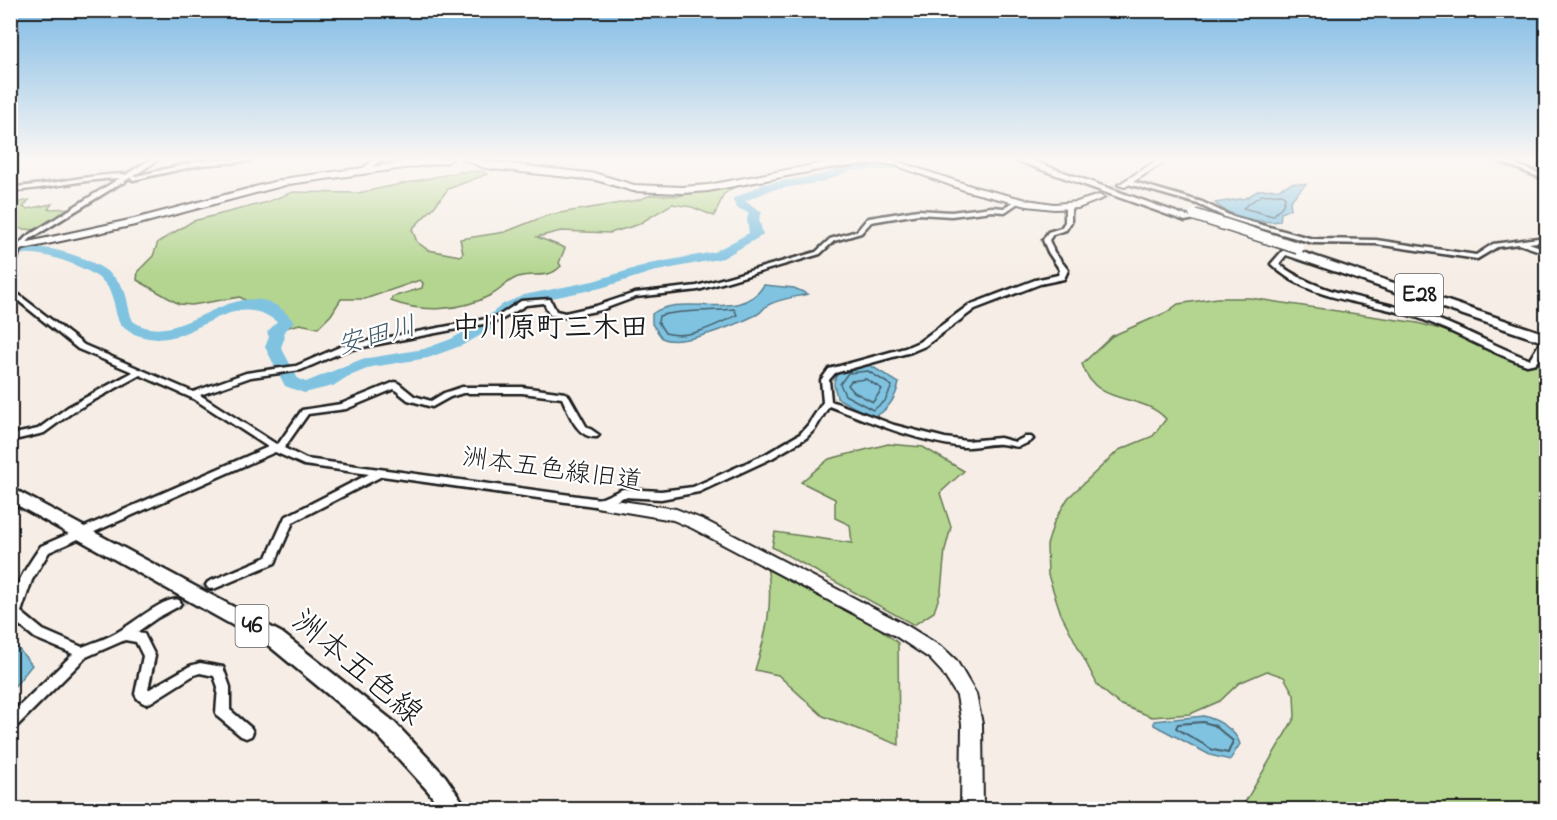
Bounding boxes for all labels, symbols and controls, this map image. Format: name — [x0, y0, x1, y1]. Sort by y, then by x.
road number: E28 — [1395, 274, 1443, 316]
water label: 安田川 — [333, 308, 421, 366]
district label: 中川原町三木田 — [452, 309, 648, 350]
street label: 洲本五色線旧道 — [459, 440, 645, 502]
street label: 洲本五色線 — [280, 600, 432, 738]
road number: 46 — [236, 605, 268, 647]

